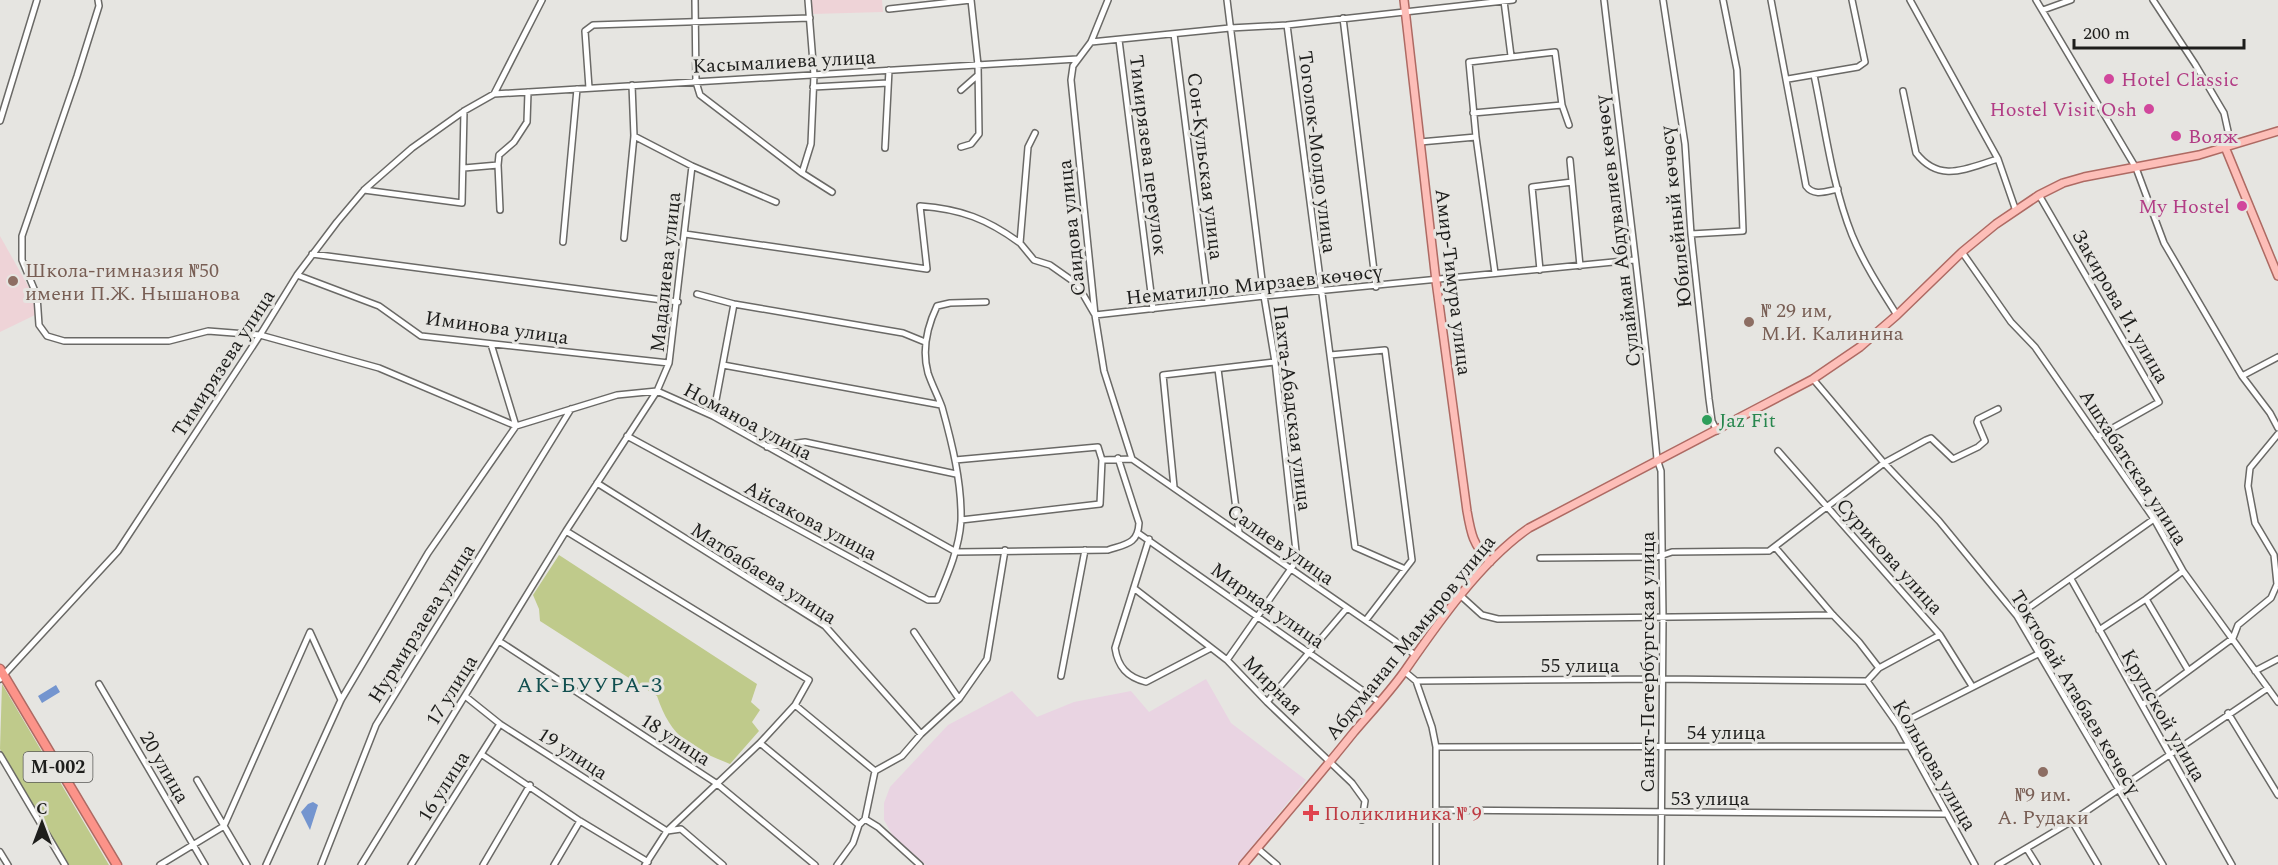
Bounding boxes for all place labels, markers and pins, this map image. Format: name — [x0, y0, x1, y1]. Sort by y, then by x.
place label: Hotel Classic — [2121, 65, 2239, 95]
marker: Hotel Classic — [2102, 72, 2116, 86]
place label: Hostel Visit Osh — [1989, 95, 2137, 125]
marker: Hostel Visit Osh — [2142, 102, 2156, 116]
place label: Вояж — [2188, 122, 2239, 152]
marker: Вояж — [2169, 129, 2183, 143]
place label: My Hostel — [2138, 192, 2230, 222]
marker: My Hostel — [2235, 199, 2249, 213]
place label: Школа-гимназия №50 имени П.Ж. Нышанова — [25, 256, 240, 309]
marker: Школа-гимназия №50 имени П.Ж. Нышанова — [6, 274, 20, 288]
place label: № 29 им, М.И. Калинина — [1761, 296, 1904, 349]
marker: № 29 им, М.И. Калинина — [1742, 315, 1756, 329]
place label: Jaz Fit — [1719, 406, 1776, 436]
marker: Jaz Fit — [1700, 413, 1714, 427]
marker: №9 им. А. Рудаки — [2036, 765, 2050, 779]
place label: №9 им. А. Рудаки — [1997, 780, 2089, 833]
place label: Поликлиника № 9 — [1324, 799, 1482, 829]
marker: Поликлиника № 9 — [1302, 804, 1320, 822]

